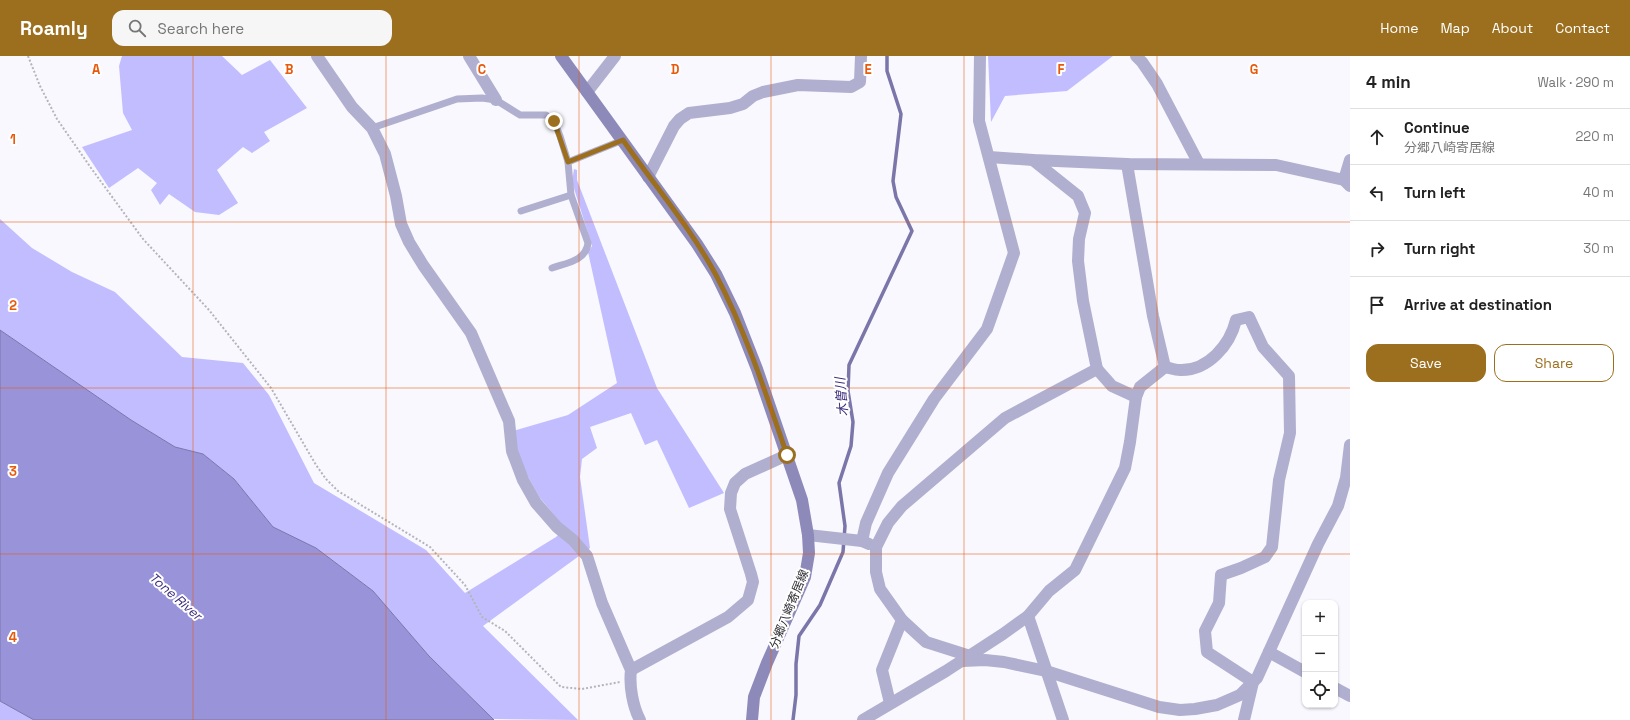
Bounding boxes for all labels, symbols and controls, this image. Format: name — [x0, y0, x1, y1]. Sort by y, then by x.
search box — [112, 10, 392, 46]
text: Roamly — [20, 16, 88, 41]
icon: search — [126, 17, 148, 39]
text: Search here — [158, 19, 244, 38]
text: Home — [1380, 19, 1418, 37]
text: Map — [1440, 19, 1470, 37]
text: About — [1492, 19, 1533, 37]
text: Contact — [1555, 19, 1610, 37]
text: A — [92, 61, 101, 78]
text: B — [285, 61, 294, 78]
text: C — [478, 61, 486, 78]
text: D — [671, 61, 680, 78]
text: E — [864, 61, 872, 78]
text: F — [1058, 61, 1065, 78]
text: G — [1250, 61, 1258, 78]
text: 4 min — [1366, 71, 1411, 93]
text: Walk · 290 m — [1537, 74, 1614, 91]
route end — [545, 112, 563, 130]
text: Continue — [1404, 118, 1470, 137]
icon: ahead — [1366, 126, 1388, 148]
text: 220 m — [1575, 128, 1614, 145]
text: 1 — [10, 131, 16, 148]
text: 分郷八崎寄居線 — [1404, 139, 1495, 156]
icon: left — [1366, 182, 1388, 204]
text: Turn left — [1404, 183, 1466, 202]
text: 40 m — [1583, 184, 1614, 201]
icon: right — [1366, 238, 1388, 260]
text: Turn right — [1404, 239, 1475, 258]
text: 30 m — [1583, 240, 1614, 257]
icon: arrive — [1366, 294, 1388, 316]
text: Arrive at destination — [1404, 295, 1552, 314]
text: 2 — [9, 297, 17, 314]
button: Save — [1366, 344, 1486, 382]
button: Share — [1494, 344, 1614, 382]
water label: 木曽川 — [831, 375, 852, 417]
route start — [778, 446, 796, 464]
text: 3 — [9, 463, 17, 480]
street label: 分郷八崎寄居線 — [766, 567, 812, 651]
water label: Tone River — [146, 569, 207, 625]
map controls — [1302, 600, 1338, 708]
button: + — [1302, 600, 1338, 636]
text: 4 — [9, 629, 17, 646]
button: − — [1302, 636, 1338, 672]
button: locate — [1302, 672, 1338, 708]

